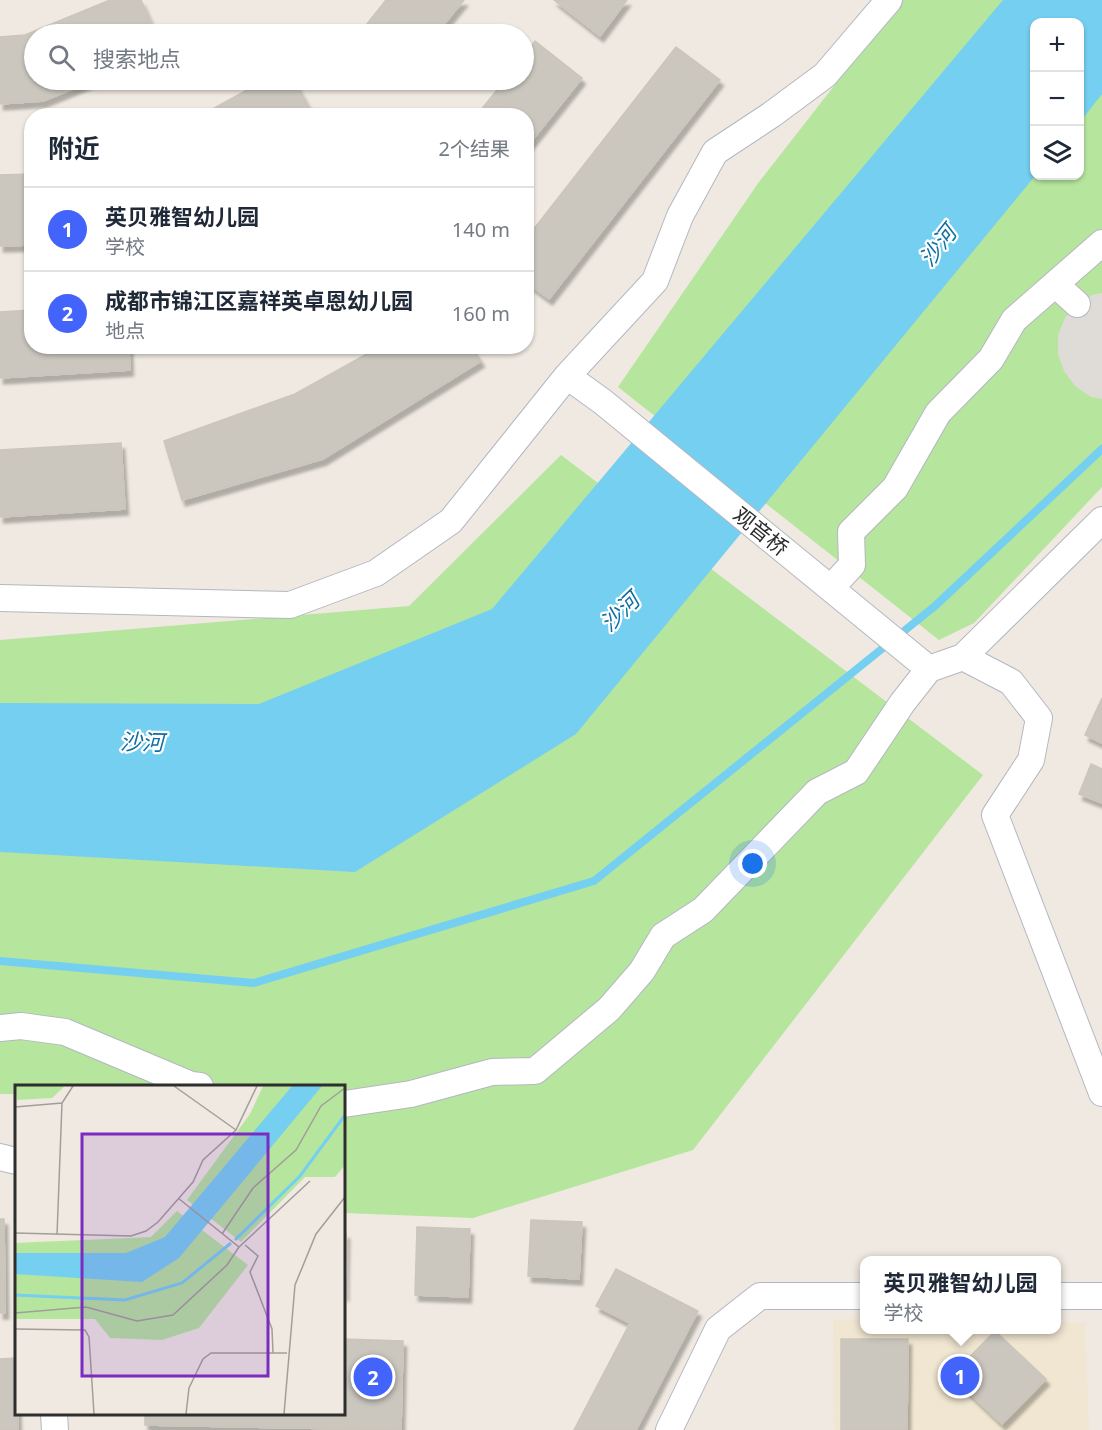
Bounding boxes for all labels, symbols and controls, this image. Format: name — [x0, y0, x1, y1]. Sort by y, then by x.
map controls — [1030, 18, 1084, 180]
button: + — [1030, 18, 1084, 72]
search box — [24, 24, 534, 90]
icon: search — [45, 41, 78, 74]
text: 搜索地点 — [93, 43, 181, 73]
button: − — [1030, 72, 1084, 126]
button: layers — [1030, 126, 1084, 180]
text: 附近 — [48, 130, 100, 166]
text: 2个结果 — [439, 135, 510, 162]
text: 英贝雅智幼儿园 — [105, 201, 259, 231]
water label: 沙河 — [912, 215, 965, 272]
text: 1 — [62, 216, 73, 243]
text: 140 m — [452, 216, 510, 243]
text: 学校 — [105, 233, 145, 260]
text: 成都市锦江区嘉祥英卓恩幼儿园 — [105, 285, 413, 315]
text: 2 — [62, 300, 73, 327]
text: 160 m — [452, 300, 510, 327]
text: 地点 — [105, 317, 145, 344]
street label: 观音桥 — [728, 500, 794, 562]
water label: 沙河 — [593, 582, 648, 637]
water label: 沙河 — [120, 726, 168, 756]
your location — [738, 849, 767, 878]
inset map — [15, 1085, 345, 1415]
popup — [860, 1256, 1061, 1334]
text: 英贝雅智幼儿园 — [883, 1267, 1038, 1297]
text: 学校 — [883, 1299, 923, 1326]
pin: 2 — [354, 1354, 392, 1400]
pin: 1 — [940, 1354, 980, 1398]

